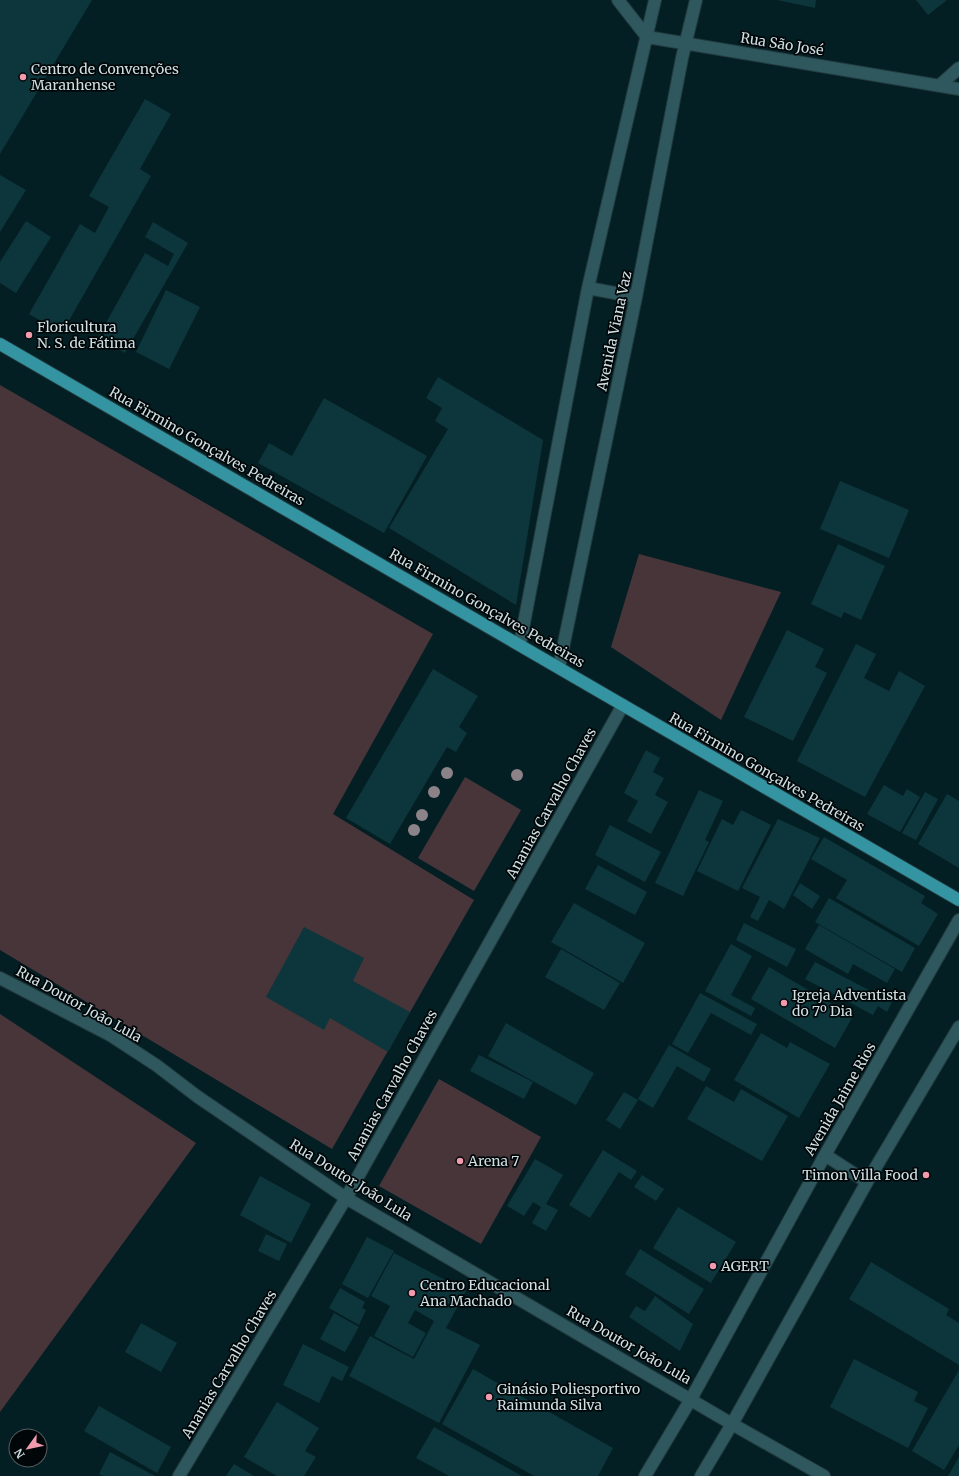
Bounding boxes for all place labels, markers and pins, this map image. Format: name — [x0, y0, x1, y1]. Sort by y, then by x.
place label: Centro de Convenções Maranhense — [31, 60, 179, 94]
marker: Centro de Convenções Maranhense — [18, 72, 28, 82]
place label: Floricultura N. S. de Fátima — [37, 318, 136, 352]
marker: Floricultura N. S. de Fátima — [24, 330, 34, 340]
place label: Igreja Adventista do 7º Dia — [792, 986, 907, 1020]
marker: Igreja Adventista do 7º Dia — [779, 998, 789, 1008]
place label: Arena 7 — [467, 1152, 519, 1170]
marker: Arena 7 — [455, 1156, 465, 1166]
place label: Timon Villa Food — [802, 1166, 919, 1184]
marker: Timon Villa Food — [921, 1170, 931, 1180]
place label: AGERT — [720, 1257, 769, 1275]
marker: AGERT — [708, 1261, 718, 1271]
place label: Centro Educacional Ana Machado — [419, 1276, 551, 1310]
marker: Centro Educacional Ana Machado — [407, 1288, 417, 1298]
place label: Ginásio Poliesportivo Raimunda Silva — [497, 1380, 640, 1414]
marker: Ginásio Poliesportivo Raimunda Silva — [484, 1392, 494, 1402]

